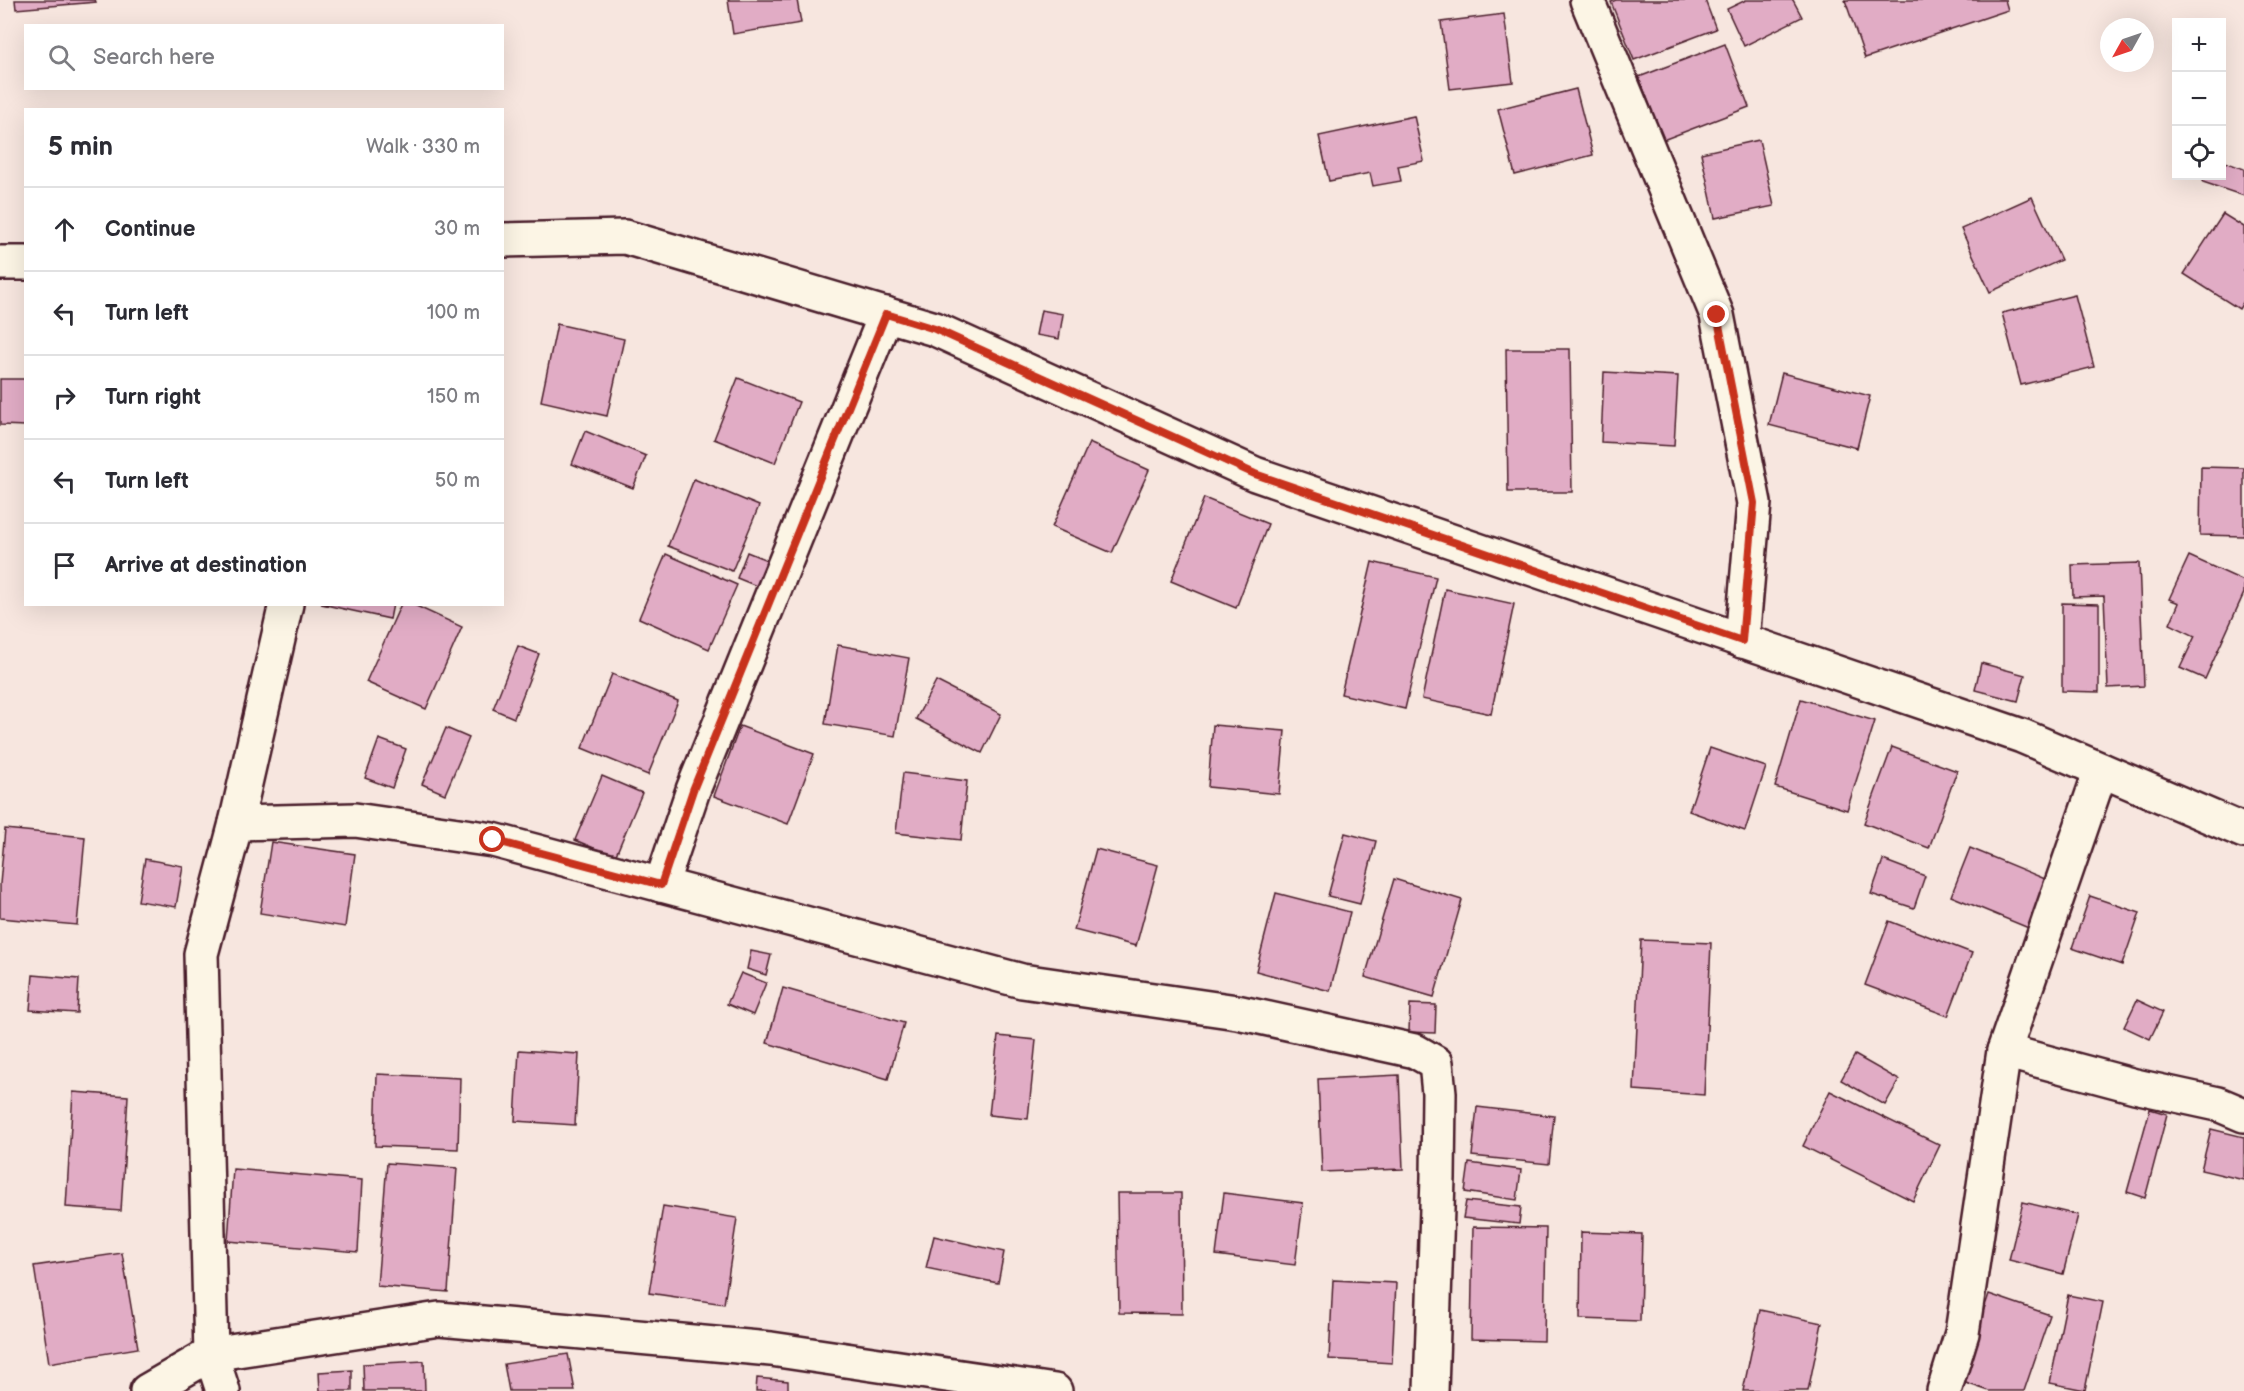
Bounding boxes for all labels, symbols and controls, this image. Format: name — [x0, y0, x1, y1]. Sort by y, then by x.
north arrow — [2100, 18, 2154, 72]
map controls — [2172, 18, 2226, 180]
button: + — [2172, 18, 2226, 72]
search box — [24, 24, 504, 90]
icon: search — [45, 41, 78, 74]
text: Search here — [93, 44, 215, 71]
button: − — [2172, 72, 2226, 126]
button: locate — [2172, 126, 2226, 180]
text: 5 min — [48, 132, 113, 163]
text: Walk · 330 m — [366, 135, 480, 159]
icon: ahead — [48, 213, 81, 246]
text: Continue — [105, 216, 195, 243]
text: 30 m — [434, 217, 480, 241]
icon: left — [48, 297, 81, 330]
text: Turn left — [105, 300, 189, 327]
text: 100 m — [427, 301, 480, 325]
route end — [1703, 301, 1729, 327]
icon: right — [48, 381, 81, 414]
text: Turn right — [105, 384, 201, 411]
text: 150 m — [427, 385, 480, 409]
icon: left — [48, 465, 81, 498]
text: Turn left — [105, 468, 189, 495]
text: 50 m — [435, 469, 480, 493]
icon: arrive — [48, 549, 81, 582]
text: Arrive at destination — [105, 552, 307, 579]
route start — [479, 826, 505, 852]

